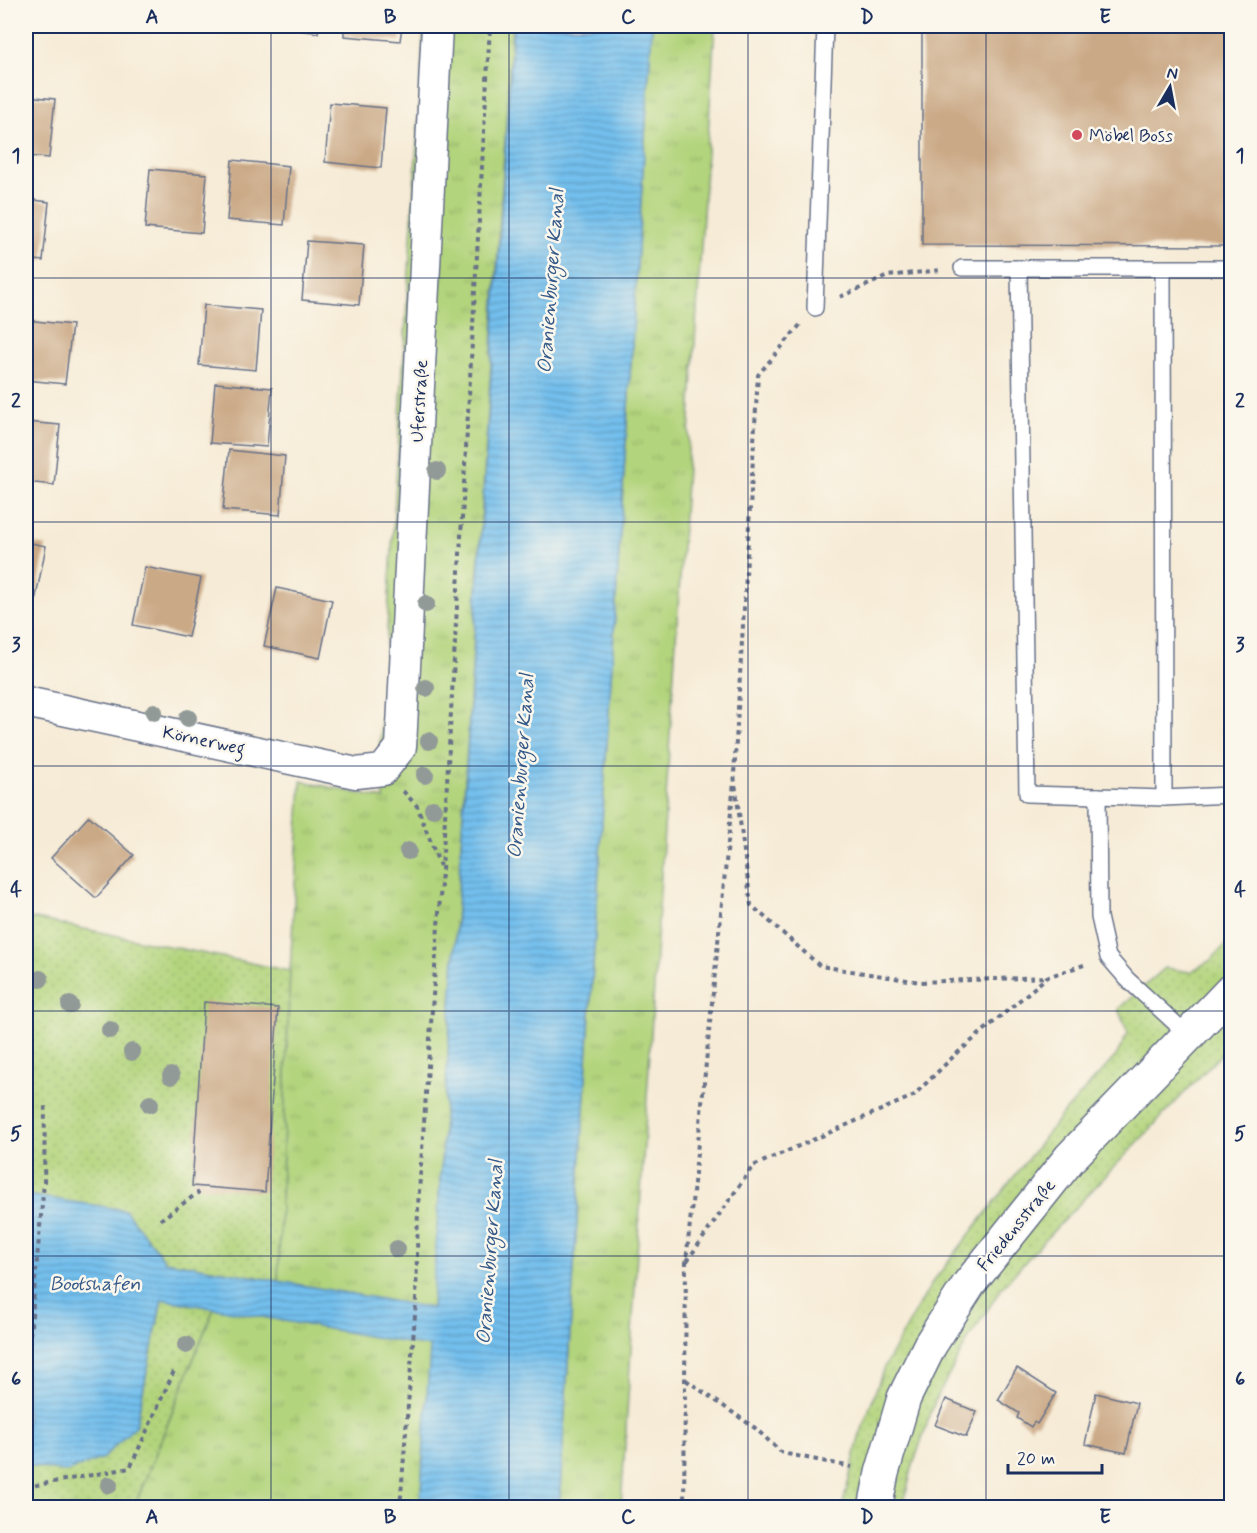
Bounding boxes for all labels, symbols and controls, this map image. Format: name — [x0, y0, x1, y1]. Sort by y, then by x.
text: A — [145, 4, 159, 31]
text: B — [384, 4, 397, 31]
text: C — [621, 4, 636, 31]
text: D — [860, 4, 874, 31]
text: E — [1099, 4, 1111, 31]
north arrow — [1140, 57, 1200, 117]
text: N — [1165, 62, 1179, 85]
place label: Möbel Boss — [1089, 124, 1173, 148]
marker: Möbel Boss — [1070, 128, 1084, 142]
text: 1 — [12, 143, 20, 170]
text: 1 — [1236, 143, 1244, 170]
water label: Oranienburger Kanal — [532, 187, 573, 374]
street label: Uferstraße — [406, 359, 434, 443]
text: 2 — [11, 388, 21, 415]
text: 2 — [1235, 388, 1245, 415]
text: 3 — [11, 632, 21, 659]
text: 3 — [1235, 632, 1245, 659]
water label: Oranienburger Kanal — [502, 672, 543, 859]
street label: Körnerweg — [160, 721, 247, 763]
text: 4 — [10, 877, 22, 904]
text: 4 — [1234, 877, 1246, 904]
text: 5 — [10, 1121, 22, 1148]
text: 5 — [1234, 1121, 1246, 1148]
water label: Oranienburger Kanal — [471, 1158, 512, 1345]
street label: Friedensstraße — [972, 1174, 1061, 1277]
water label: Bootshafen — [50, 1271, 140, 1298]
text: 6 — [11, 1366, 21, 1393]
text: 6 — [1235, 1366, 1245, 1393]
scale bar — [1008, 1437, 1102, 1475]
text: 20 m — [1017, 1447, 1055, 1471]
text: A — [145, 1504, 159, 1531]
text: B — [384, 1504, 397, 1531]
text: C — [621, 1504, 636, 1531]
text: D — [860, 1504, 874, 1531]
text: E — [1099, 1504, 1111, 1531]

